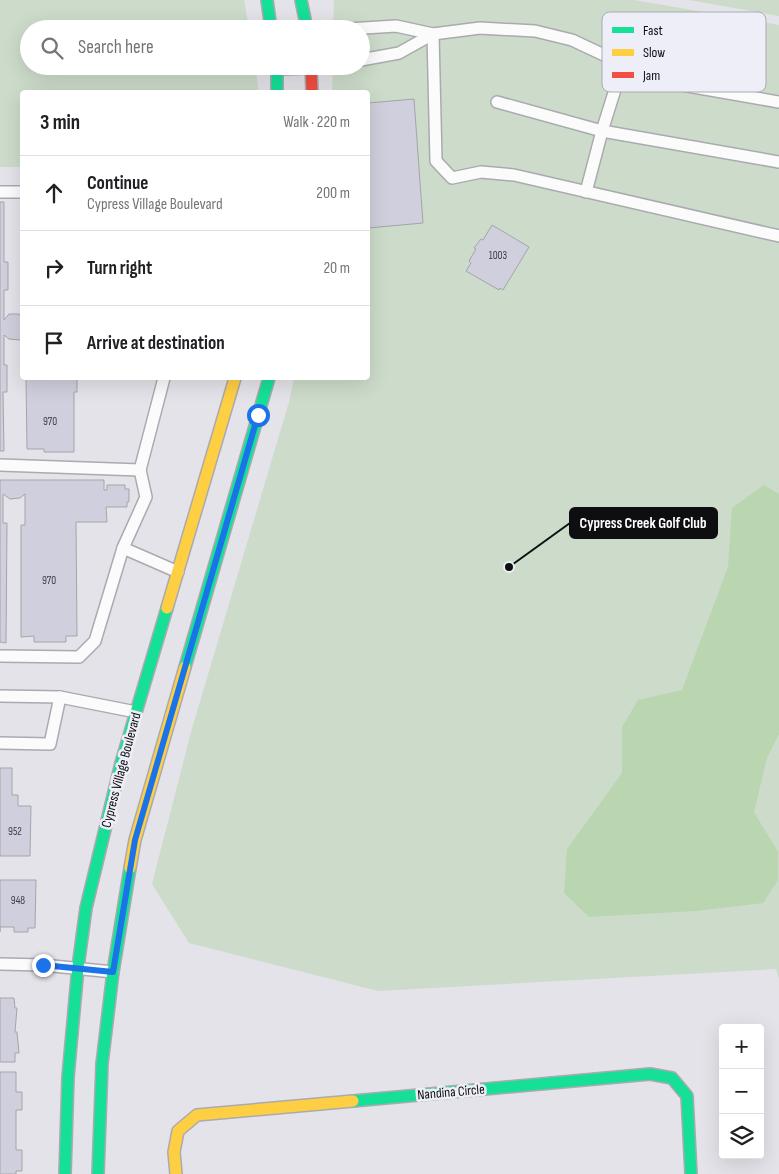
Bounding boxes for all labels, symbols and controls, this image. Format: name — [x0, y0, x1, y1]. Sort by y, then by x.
legend — [602, 12, 766, 92]
search box — [20, 20, 370, 75]
text: Fast — [643, 22, 663, 39]
icon: search — [38, 34, 66, 62]
text: Search here — [78, 36, 154, 59]
text: Slow — [643, 44, 665, 61]
text: Jam — [642, 67, 660, 84]
text: 3 min — [40, 110, 80, 135]
text: Walk · 220 m — [283, 113, 350, 132]
text: Continue — [87, 172, 148, 195]
icon: ahead — [40, 179, 68, 207]
text: 200 m — [316, 184, 350, 203]
text: Cypress Village Boulevard — [87, 195, 223, 214]
house number: 1003 — [489, 249, 508, 262]
icon: right — [40, 254, 68, 282]
text: Turn right — [87, 257, 152, 280]
text: 20 m — [323, 259, 350, 278]
icon: arrive — [40, 329, 68, 357]
text: Arrive at destination — [87, 332, 225, 355]
route start — [247, 404, 270, 427]
house number: 970 — [43, 415, 57, 428]
callout: Cypress Creek Golf Club — [570, 508, 717, 538]
text: Cypress Creek Golf Club — [580, 514, 706, 533]
house number: 970 — [42, 574, 56, 587]
street label: Cypress Village Boulevard — [97, 710, 145, 829]
house number: 952 — [8, 825, 22, 838]
house number: 948 — [11, 894, 25, 907]
route end — [32, 954, 55, 977]
map controls — [719, 1024, 764, 1159]
button: + — [719, 1024, 764, 1069]
button: − — [719, 1069, 764, 1114]
street label: Nandina Circle — [417, 1081, 485, 1103]
button: layers — [719, 1114, 764, 1159]

